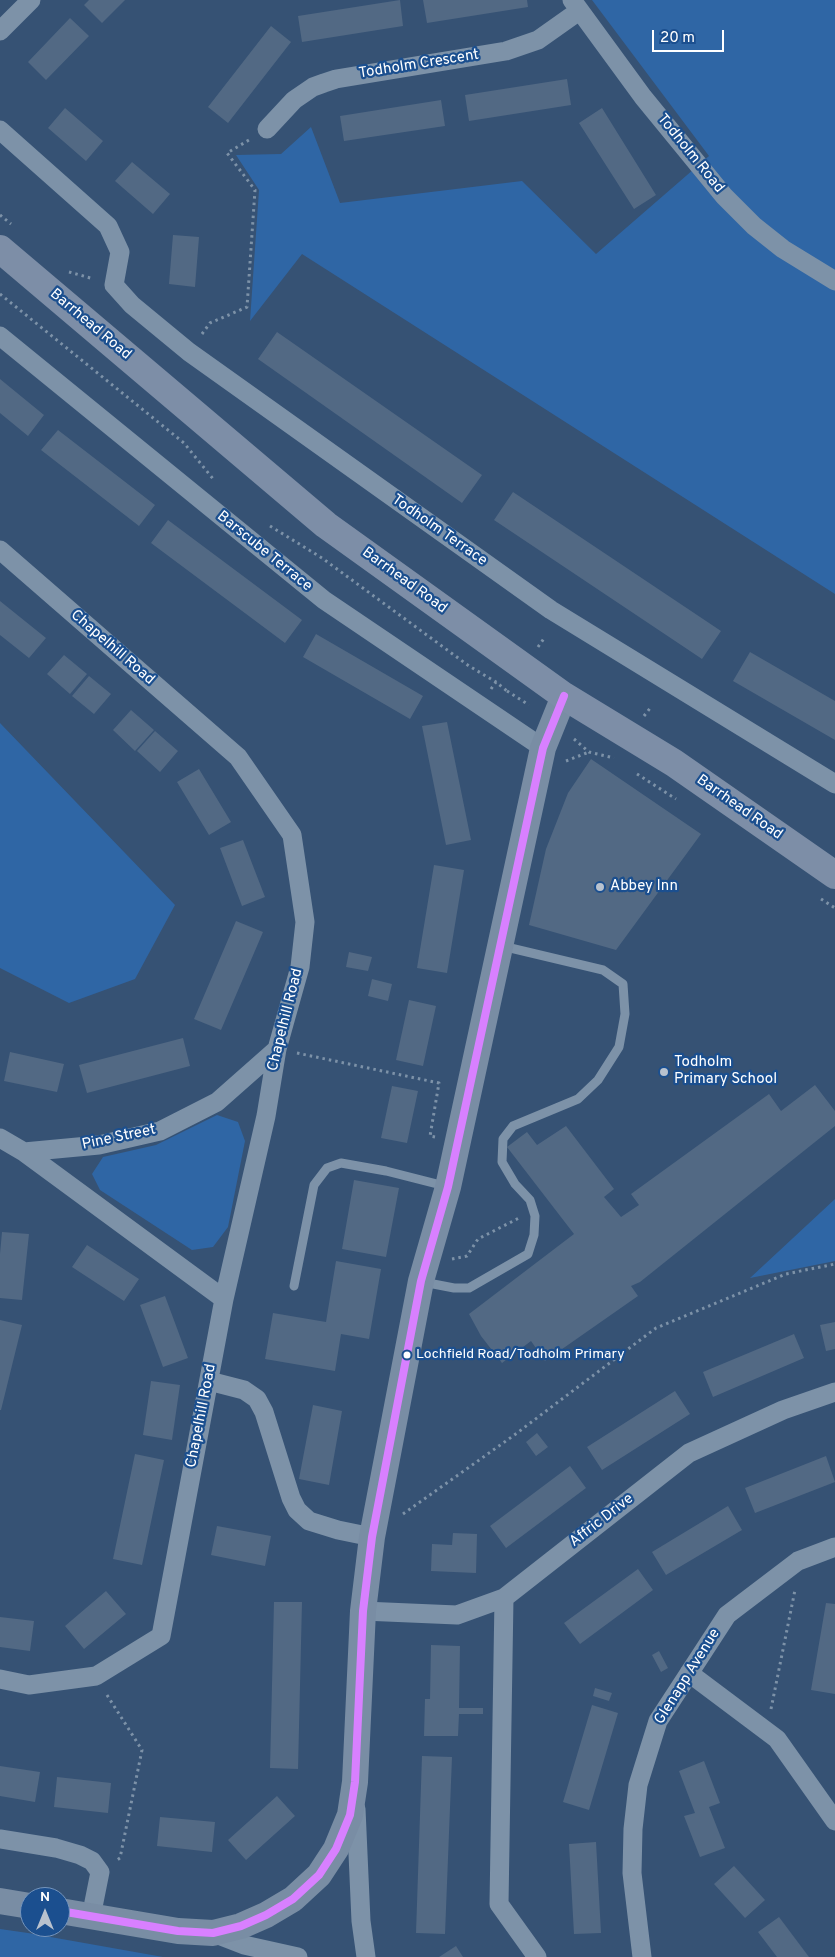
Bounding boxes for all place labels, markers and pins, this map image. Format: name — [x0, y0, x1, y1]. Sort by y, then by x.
place label: Abbey Inn — [610, 878, 678, 896]
marker: Abbey Inn — [594, 881, 606, 893]
place label: Todholm Primary School — [674, 1054, 777, 1089]
marker: Todholm Primary School — [658, 1066, 670, 1078]
place label: Lochfield Road/Todholm Primary — [416, 1347, 625, 1363]
marker: Lochfield Road/Todholm Primary — [402, 1350, 412, 1360]

